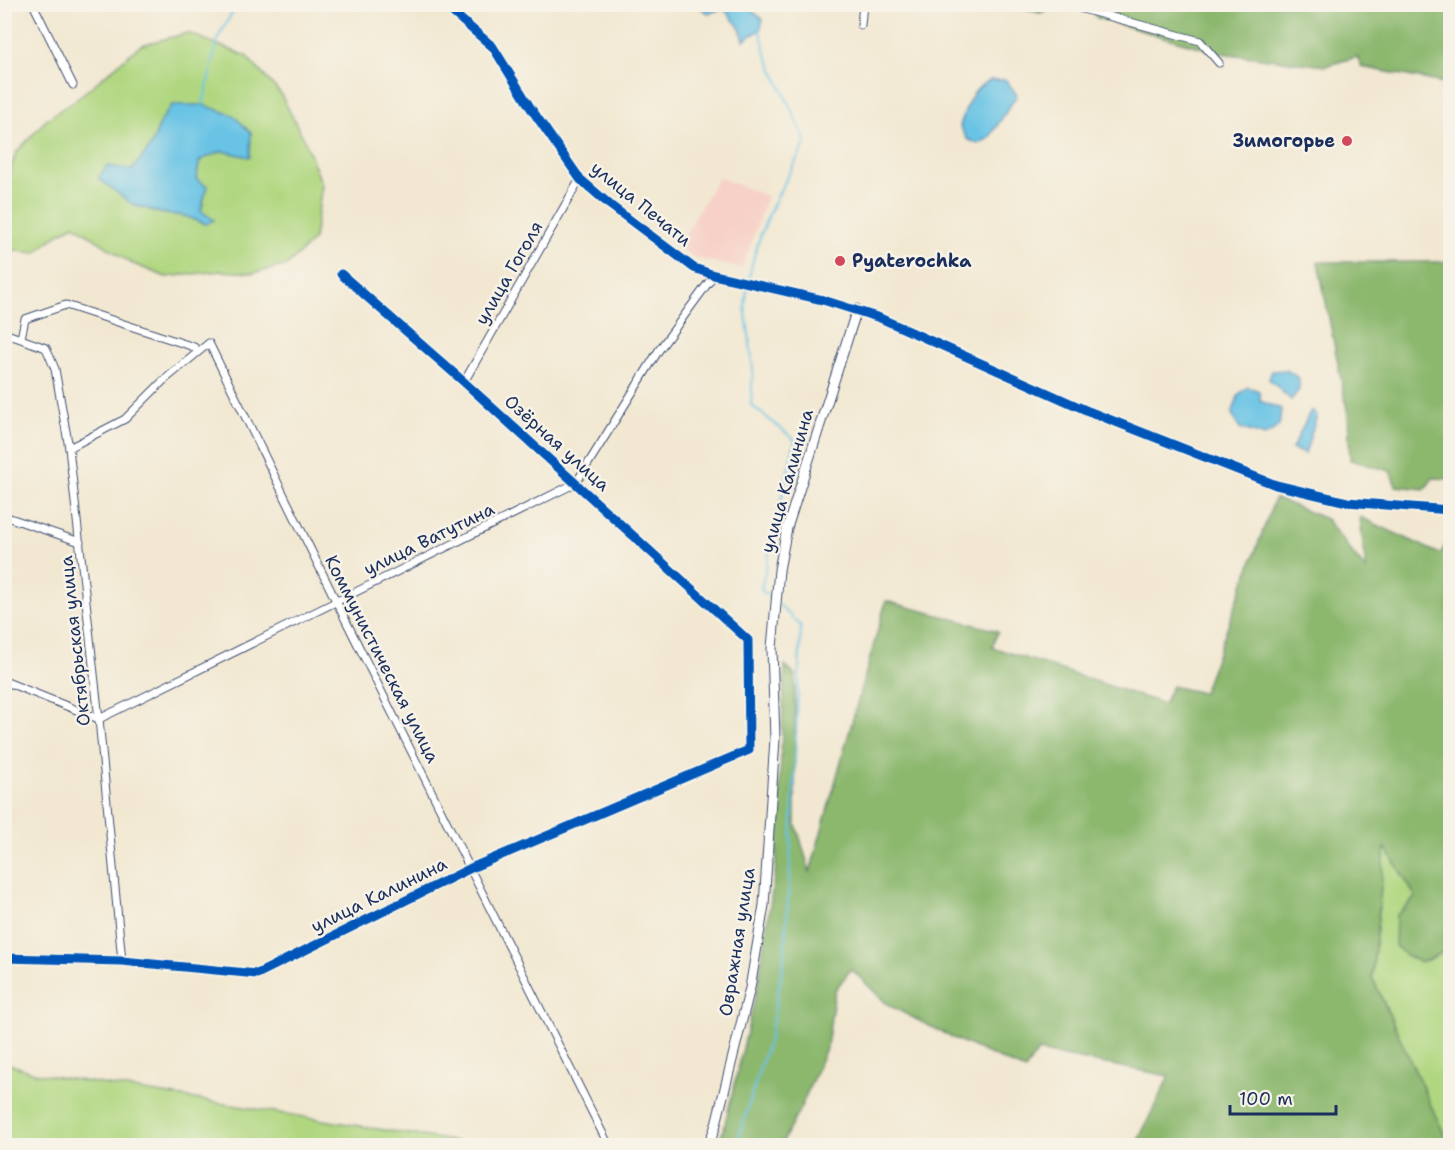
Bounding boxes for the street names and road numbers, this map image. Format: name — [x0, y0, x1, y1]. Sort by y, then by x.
street label: улица Печати — [586, 156, 696, 252]
street label: улица Гоголя — [470, 217, 548, 329]
street label: Озёрная улица — [499, 389, 615, 497]
street label: улица Калинина — [755, 406, 819, 556]
street label: улица Ватутина — [360, 497, 498, 581]
street label: Коммунистическая улица — [319, 551, 445, 767]
street label: Октябрьская улица — [54, 555, 96, 727]
street label: улица Калинина — [307, 852, 451, 938]
street label: Овражная улица — [713, 866, 761, 1018]

